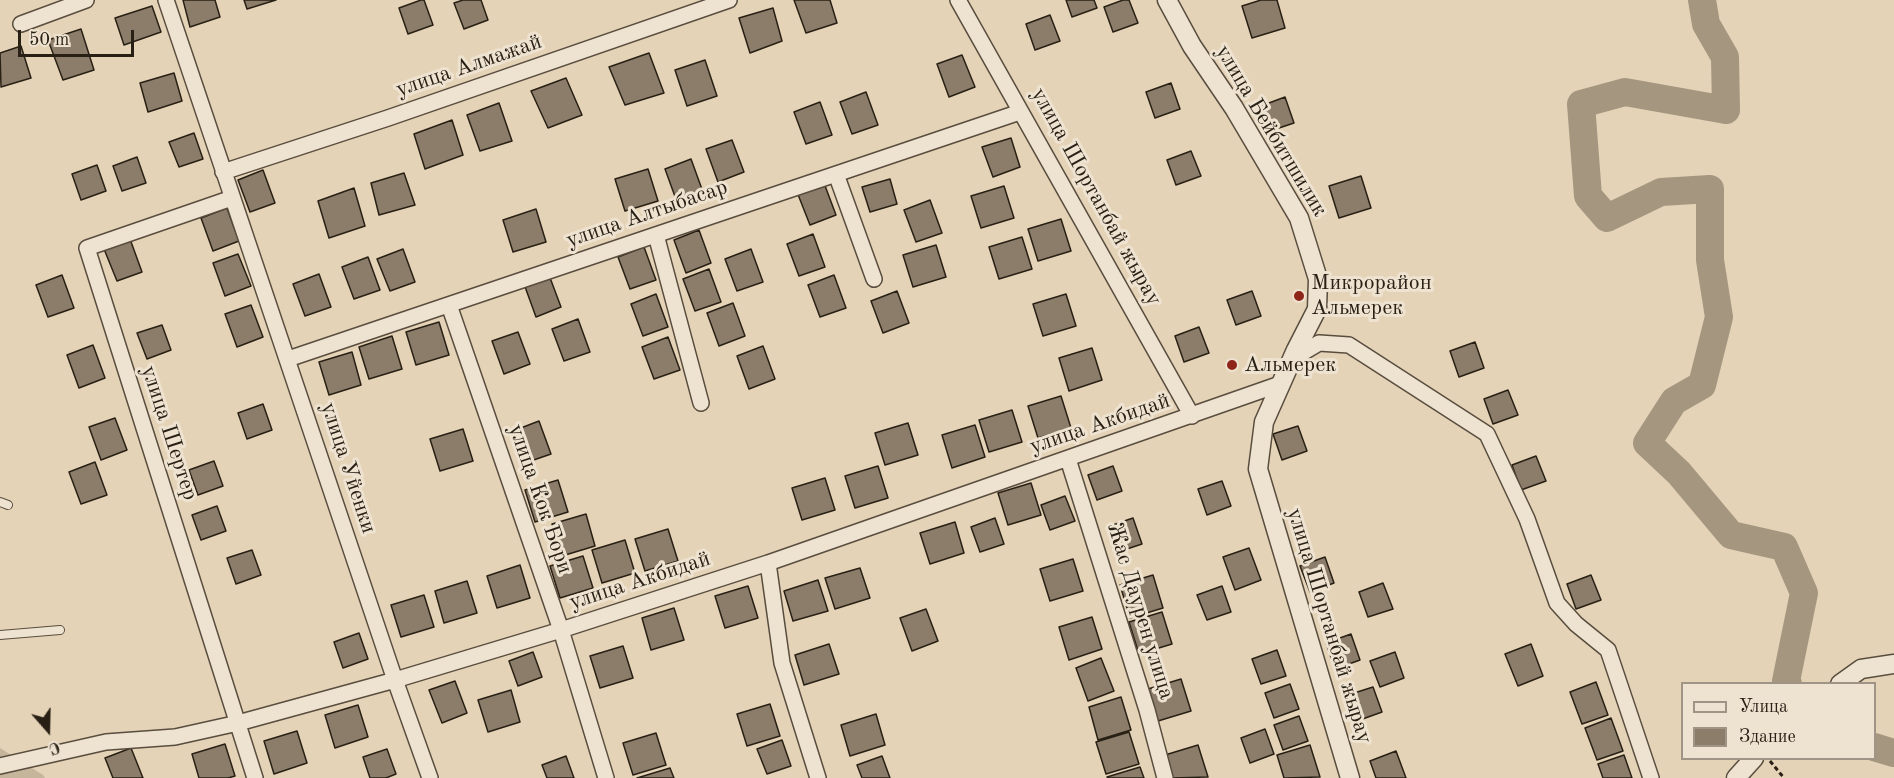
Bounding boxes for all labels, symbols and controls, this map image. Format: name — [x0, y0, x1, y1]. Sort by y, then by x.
scale bar — [21, 18, 136, 56]
street label: улица Алмажай — [393, 29, 545, 103]
text: 50 m — [29, 31, 69, 49]
street label: улица Бейбитшилик — [1209, 40, 1333, 222]
street label: улица Шортанбай жырау — [1025, 83, 1167, 311]
street label: улица Алтыбасар — [563, 174, 731, 254]
place label: Микрорайон Альмерек — [1311, 270, 1432, 322]
marker: Микрорайон Альмерек — [1292, 289, 1306, 303]
place label: Альмерек — [1244, 352, 1336, 378]
marker: Альмерек — [1225, 358, 1239, 372]
street label: улица Шертер — [135, 362, 203, 504]
street label: улица Акбидай — [1026, 388, 1174, 460]
street label: улица Уйенки — [314, 399, 382, 537]
street label: улица Кок Бори — [502, 421, 578, 577]
street label: улица Шортанбай жырау — [1281, 505, 1377, 747]
street label: Жас Даурен улица — [1101, 519, 1179, 703]
street label: улица Акбидай — [566, 546, 714, 616]
legend — [1681, 682, 1876, 760]
text: Улица — [1739, 698, 1788, 716]
north arrow — [18, 700, 78, 760]
text: Здание — [1739, 728, 1796, 746]
text: С — [46, 738, 62, 756]

